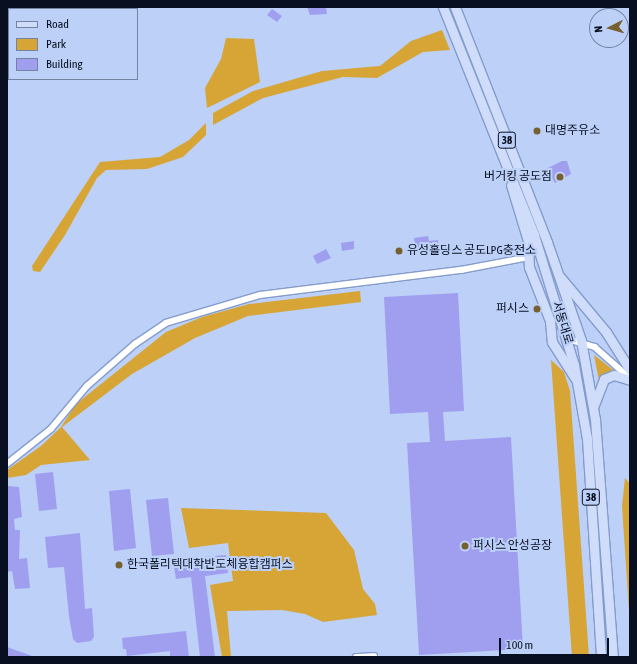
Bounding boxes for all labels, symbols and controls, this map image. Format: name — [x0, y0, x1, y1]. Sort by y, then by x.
legend — [8, 8, 138, 80]
north arrow — [589, 8, 629, 48]
text: Road — [46, 17, 69, 31]
text: N — [592, 25, 604, 33]
text: Park — [46, 37, 66, 51]
text: Building — [46, 57, 83, 71]
place label: 대명주유소 — [545, 124, 600, 138]
marker: 대명주유소 — [532, 126, 542, 136]
road number: 38 — [497, 131, 517, 149]
place label: 버거킹 공도점 — [484, 170, 552, 184]
marker: 버거킹 공도점 — [555, 172, 565, 182]
place label: 유성홀딩스 공도LPG충전소 — [407, 244, 536, 258]
marker: 유성홀딩스 공도LPG충전소 — [394, 246, 404, 256]
street label: 서동대로 — [549, 300, 575, 346]
place label: 퍼시스 — [496, 302, 529, 316]
marker: 퍼시스 — [532, 304, 542, 314]
road number: 38 — [581, 488, 601, 506]
place label: 퍼시스 안성공장 — [473, 539, 552, 553]
marker: 퍼시스 안성공장 — [460, 541, 470, 551]
place label: 한국폴리텍대학반도체융합캠퍼스 — [127, 558, 293, 572]
marker: 한국폴리텍대학반도체융합캠퍼스 — [114, 560, 124, 570]
scale bar — [501, 630, 611, 656]
text: 100 m — [506, 638, 533, 652]

